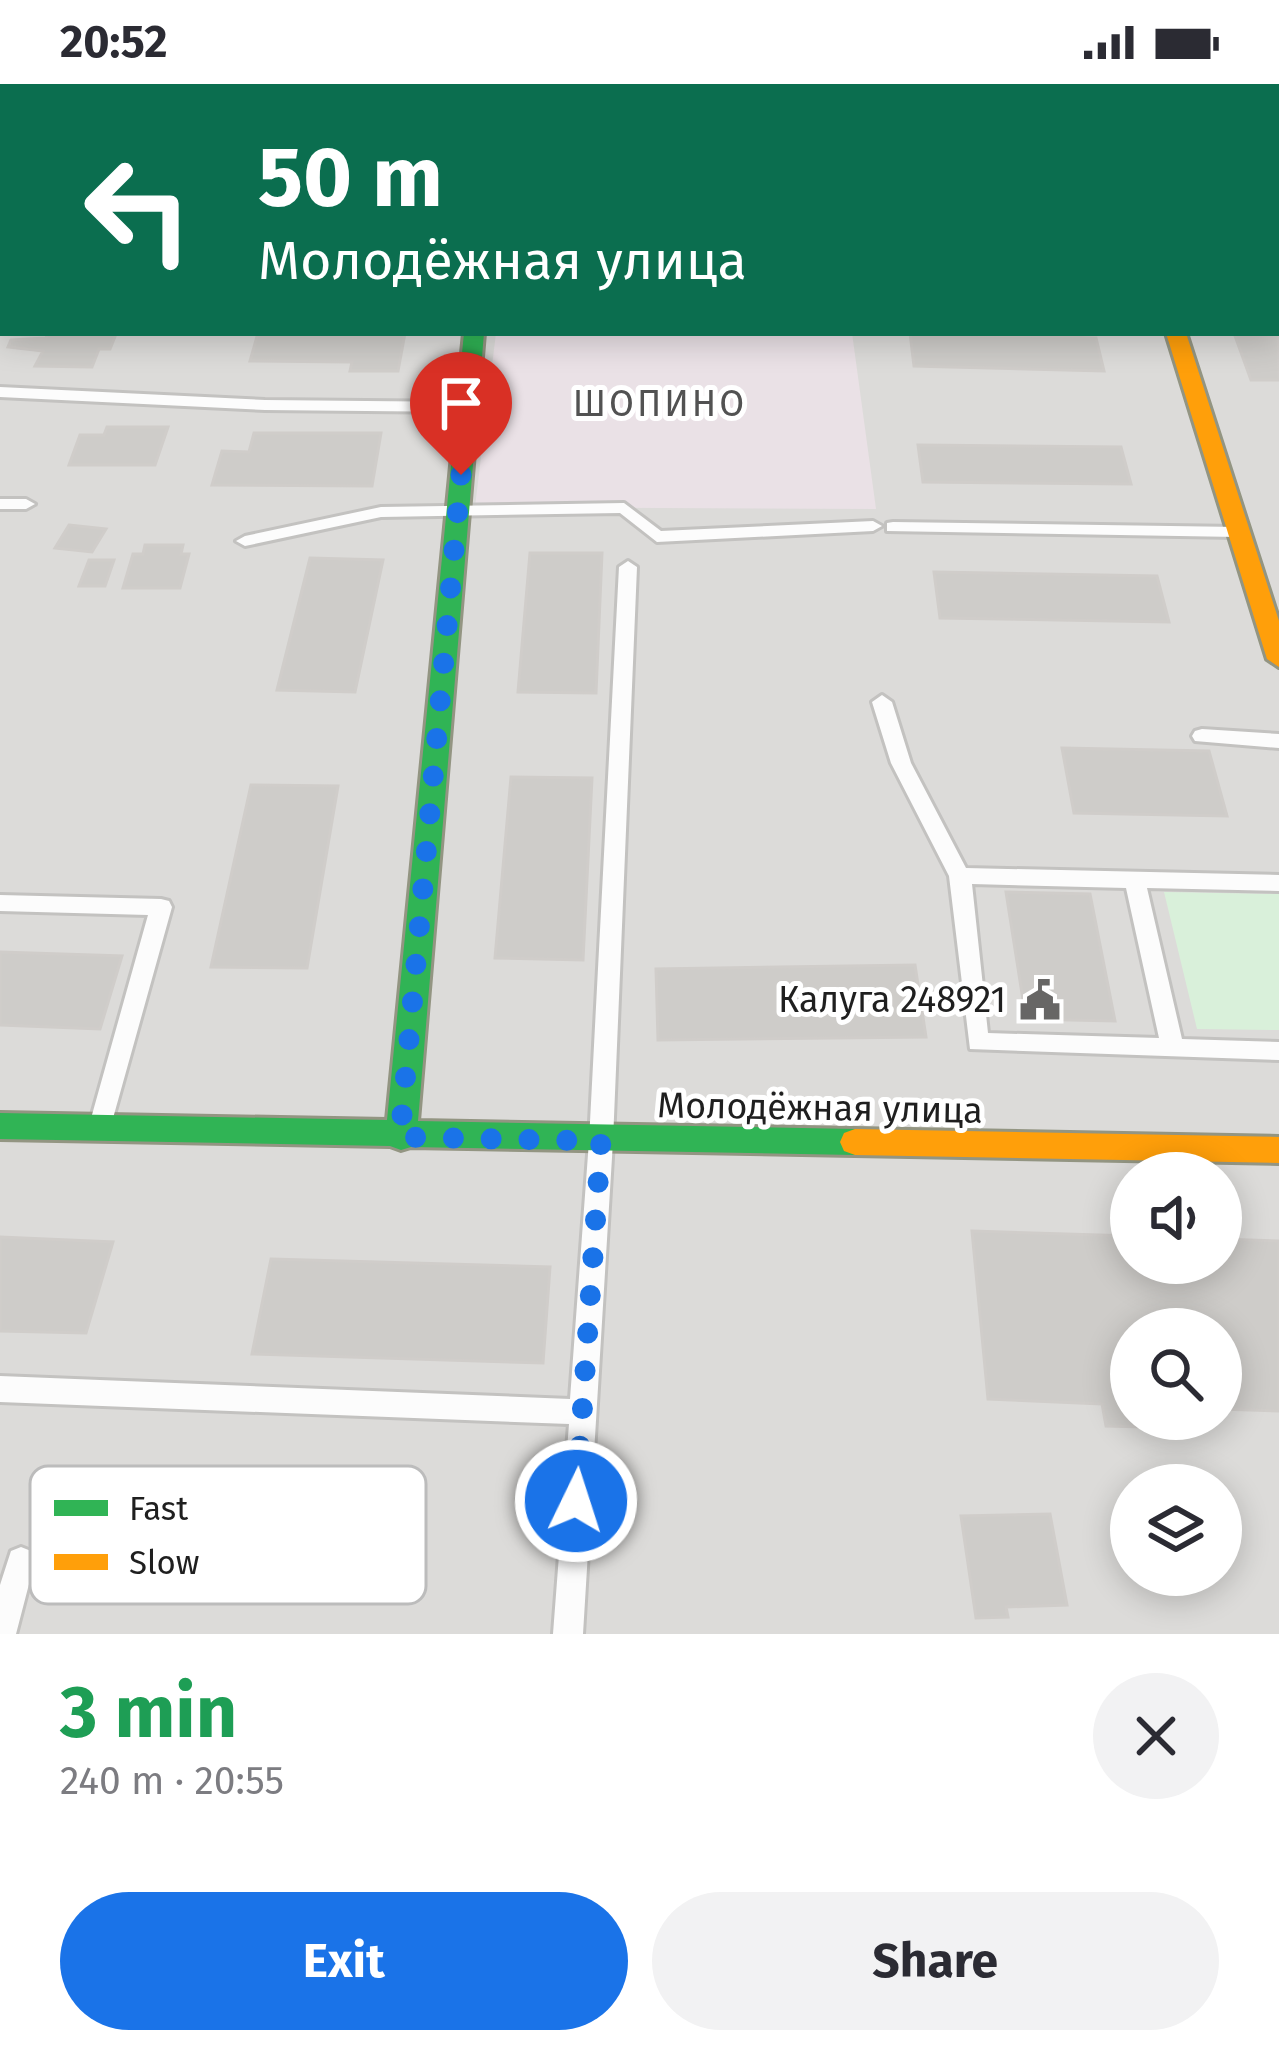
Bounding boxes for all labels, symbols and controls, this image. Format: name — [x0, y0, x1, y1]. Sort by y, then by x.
text: 20:52 — [60, 15, 168, 69]
text: 50 m — [258, 127, 443, 228]
icon: left — [60, 132, 216, 288]
text: Молодёжная улица — [258, 229, 747, 293]
pin — [410, 352, 512, 475]
icon: arrive — [428, 370, 494, 436]
district label: ШОПИНО — [573, 382, 747, 426]
public building icon: Калуга 248921 — [1017, 977, 1063, 1023]
place label: Калуга 248921 — [778, 978, 1006, 1022]
street label: Молодёжная улица — [657, 1083, 983, 1133]
map controls — [1110, 1152, 1242, 1596]
button: sound — [1110, 1152, 1242, 1284]
button: search — [1110, 1308, 1242, 1440]
position arrow — [513, 1438, 639, 1564]
button: layers — [1110, 1464, 1242, 1596]
legend — [30, 1466, 426, 1604]
text: Fast — [129, 1489, 188, 1529]
text: Slow — [129, 1543, 199, 1583]
text: 3 min — [60, 1670, 237, 1756]
button: close — [1093, 1673, 1219, 1799]
text: 240 m · 20:55 — [60, 1758, 284, 1804]
button: Exit — [60, 1892, 628, 2030]
button: Share — [652, 1892, 1219, 2030]

